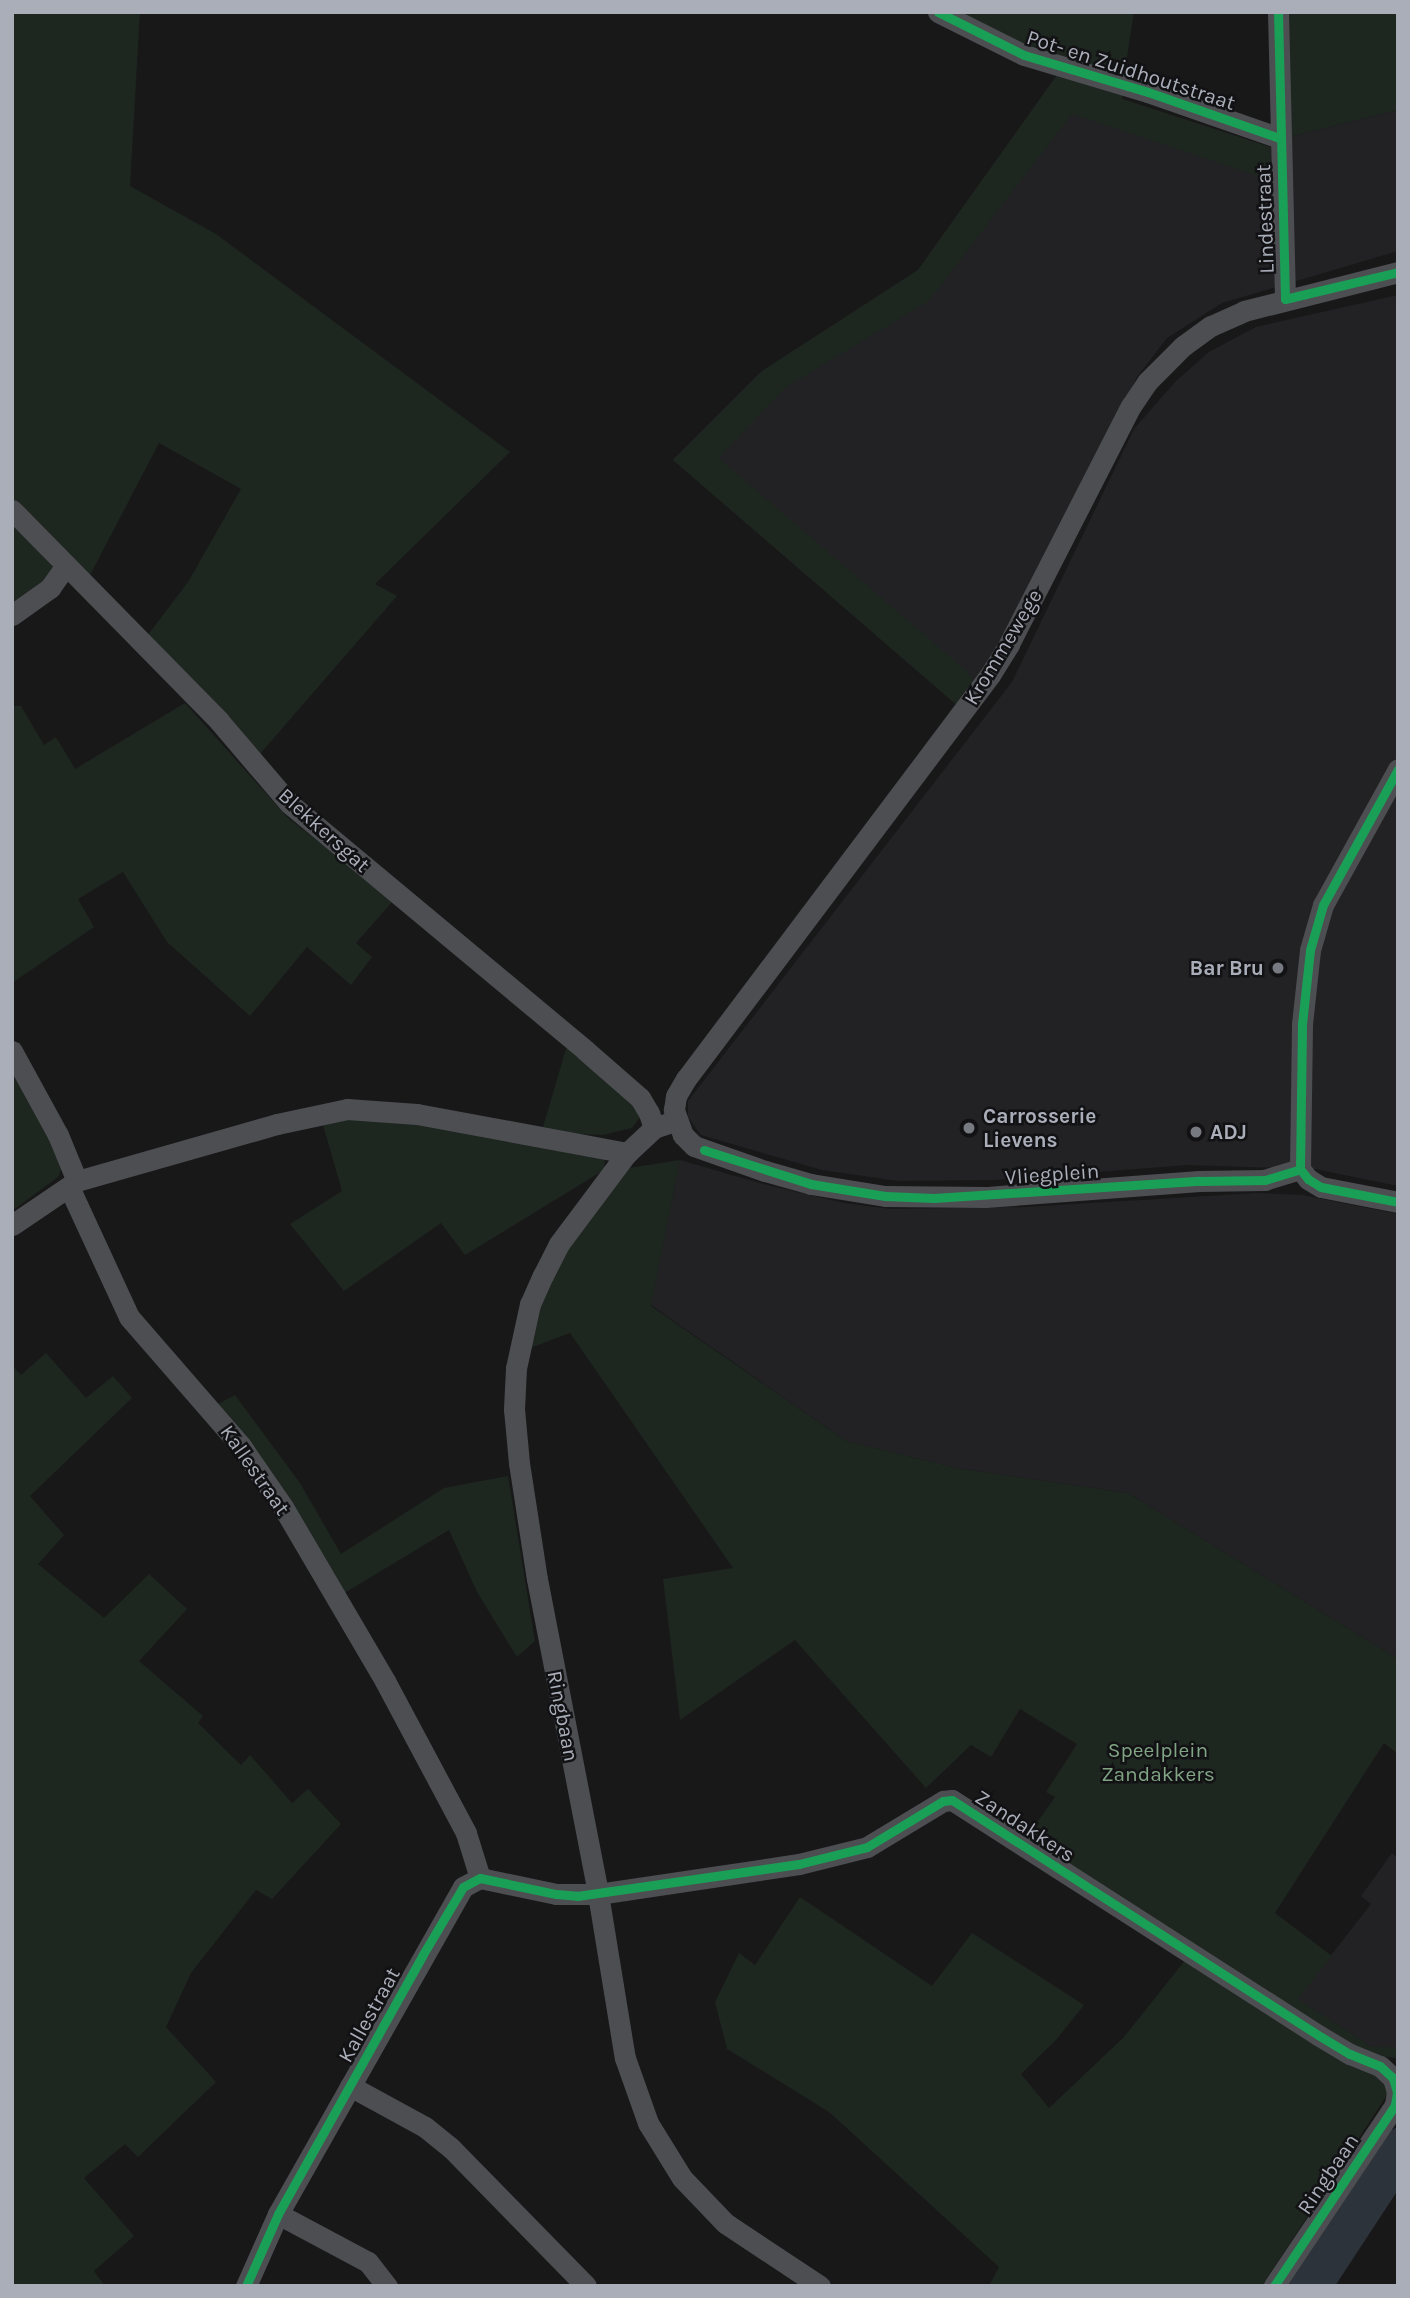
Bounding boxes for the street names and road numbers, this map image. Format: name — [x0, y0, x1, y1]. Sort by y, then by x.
street label: Pot- en Zuidhoutstraat — [1024, 24, 1238, 116]
street label: Lindestraat — [1250, 164, 1280, 274]
street label: Krommewege — [959, 585, 1047, 709]
street label: Blekkersgat — [273, 782, 375, 878]
street label: Vliegplein — [1004, 1158, 1100, 1190]
street label: Kallestraat — [215, 1420, 295, 1520]
street label: Ringbaan — [542, 1668, 584, 1764]
street label: Zandakkers — [970, 1784, 1080, 1868]
street label: Kallestraat — [333, 1963, 405, 2067]
street label: Ringbaan — [1292, 2129, 1364, 2219]

